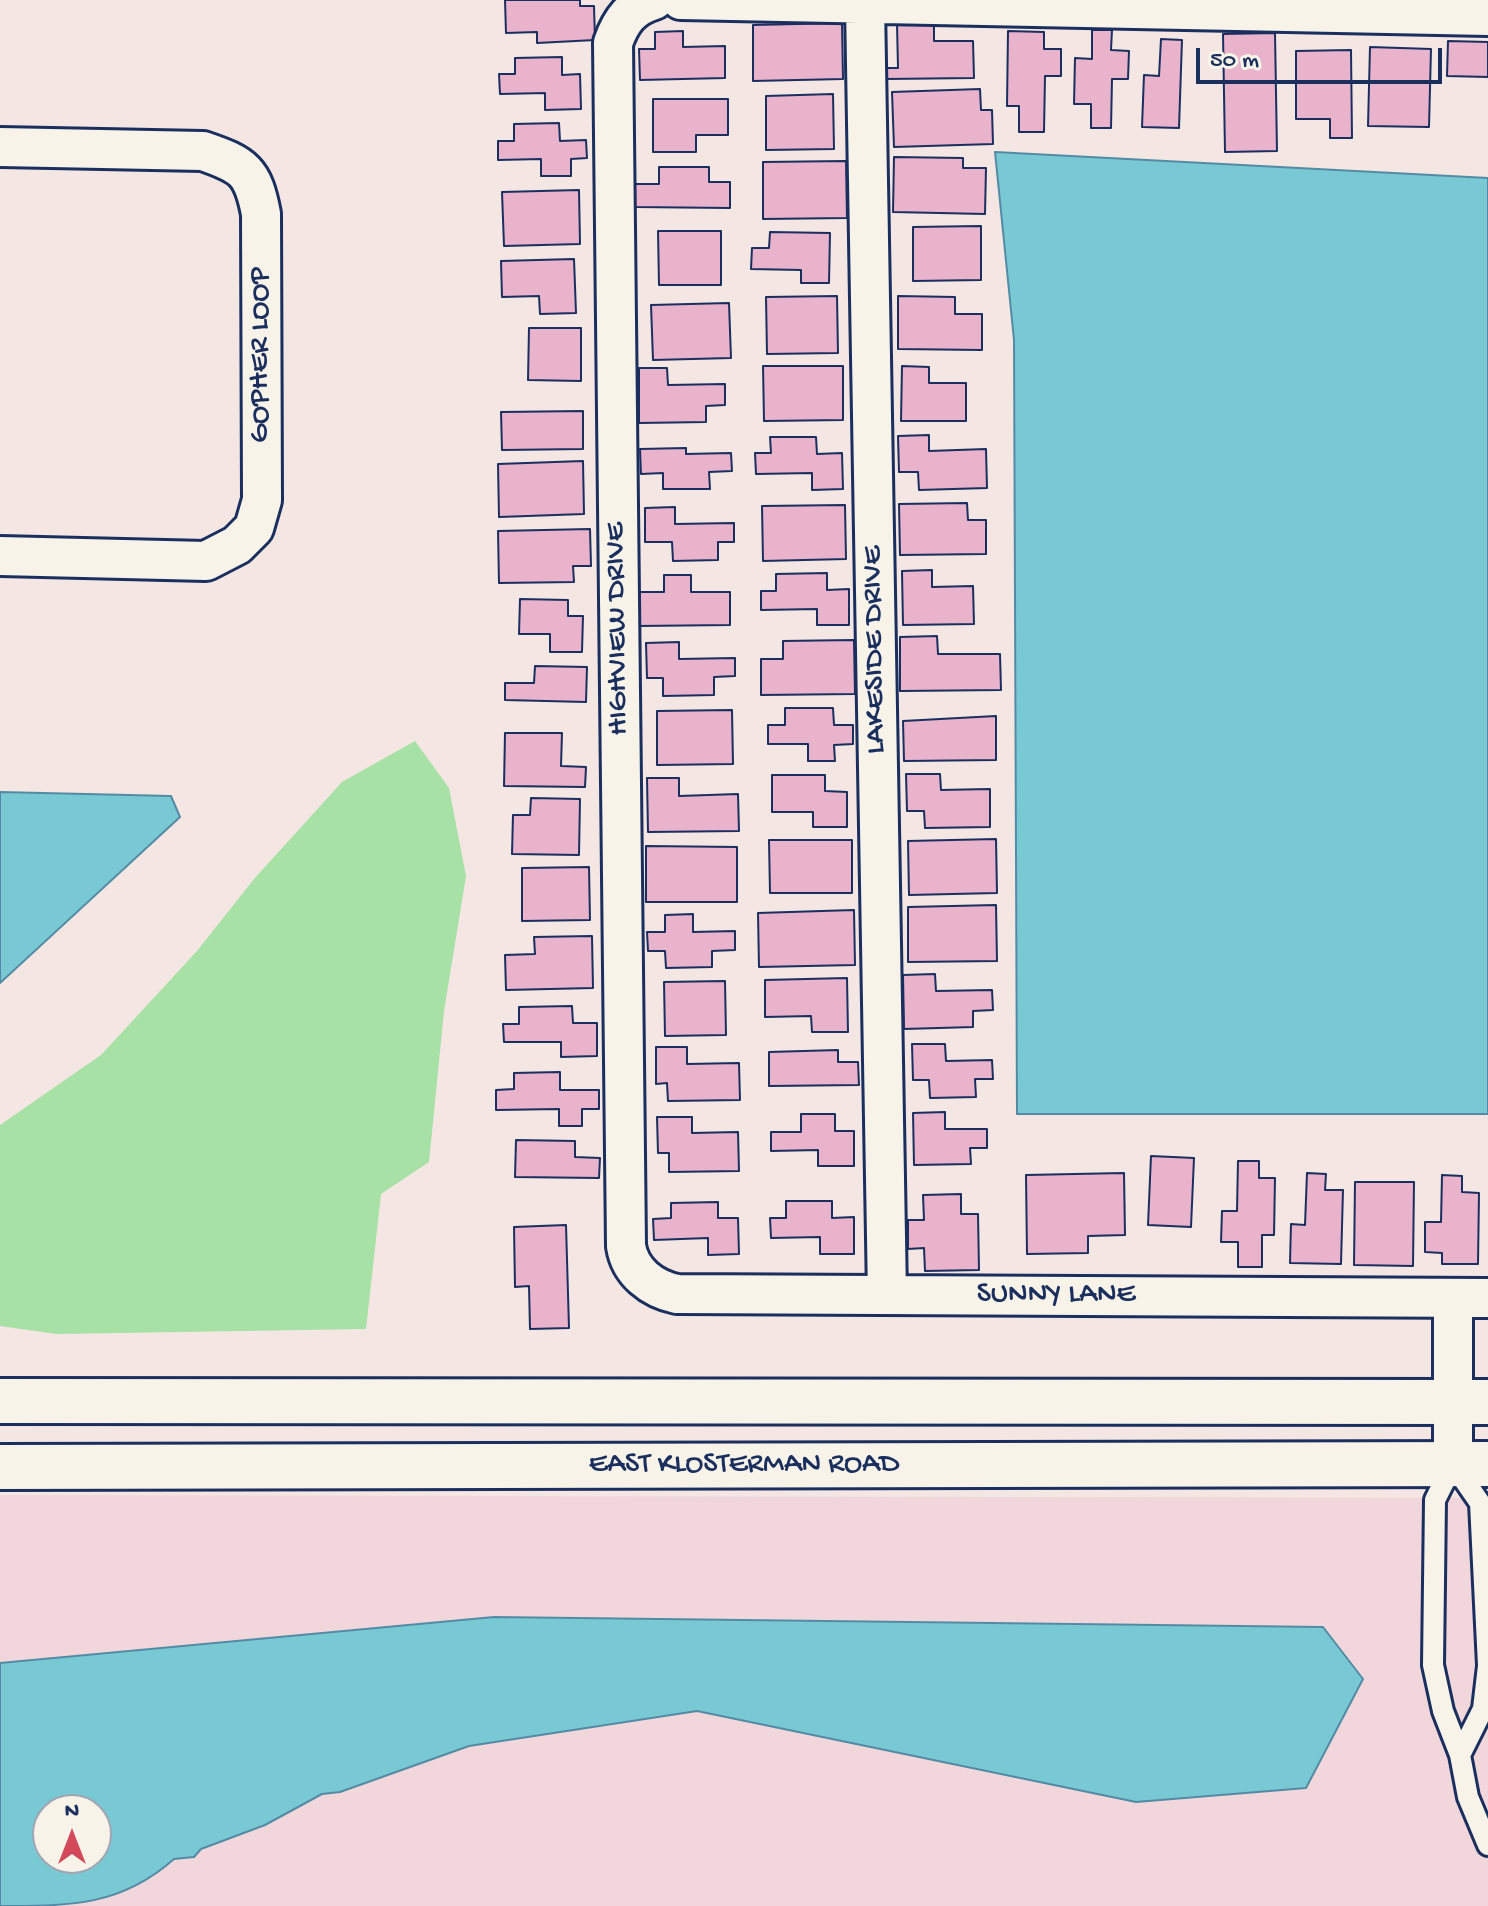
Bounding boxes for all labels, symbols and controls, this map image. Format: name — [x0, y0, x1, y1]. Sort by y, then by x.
scale bar — [1200, 32, 1446, 82]
text: 50 m — [1210, 47, 1259, 76]
street label: GOPHER LOOP — [244, 267, 280, 443]
street label: HIGHVIEW DRIVE — [599, 522, 639, 736]
street label: LAKESIDE DRIVE — [856, 546, 896, 754]
street label: SUNNY LANE — [977, 1278, 1135, 1314]
street label: EAST KLOSTERMAN ROAD — [589, 1448, 899, 1484]
north arrow — [32, 1794, 112, 1874]
text: N — [65, 1799, 79, 1825]

